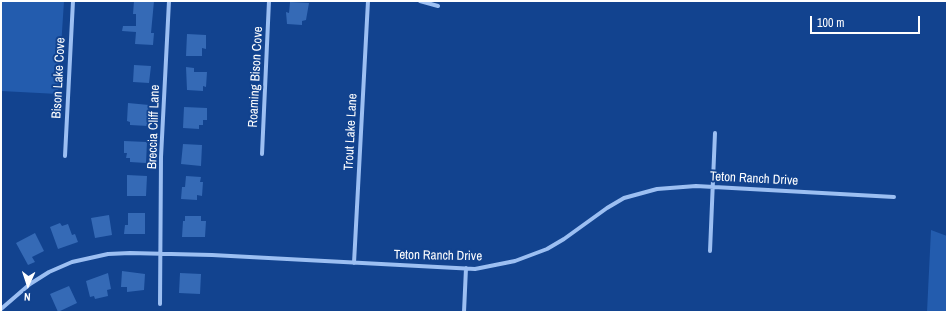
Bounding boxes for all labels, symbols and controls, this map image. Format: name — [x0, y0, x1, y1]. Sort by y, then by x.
scale bar — [812, 8, 922, 34]
text: 100 m — [817, 15, 844, 31]
street label: Roaming Bison Cove — [246, 26, 266, 128]
street label: Bison Lake Cove — [49, 37, 69, 119]
street label: Breccia Cliff Lane — [145, 84, 163, 170]
street label: Trout Lake Lane — [341, 93, 361, 171]
street label: Teton Ranch Drive — [710, 169, 798, 189]
street label: Teton Ranch Drive — [394, 247, 482, 265]
north arrow — [8, 265, 48, 305]
text: N — [24, 290, 31, 304]

